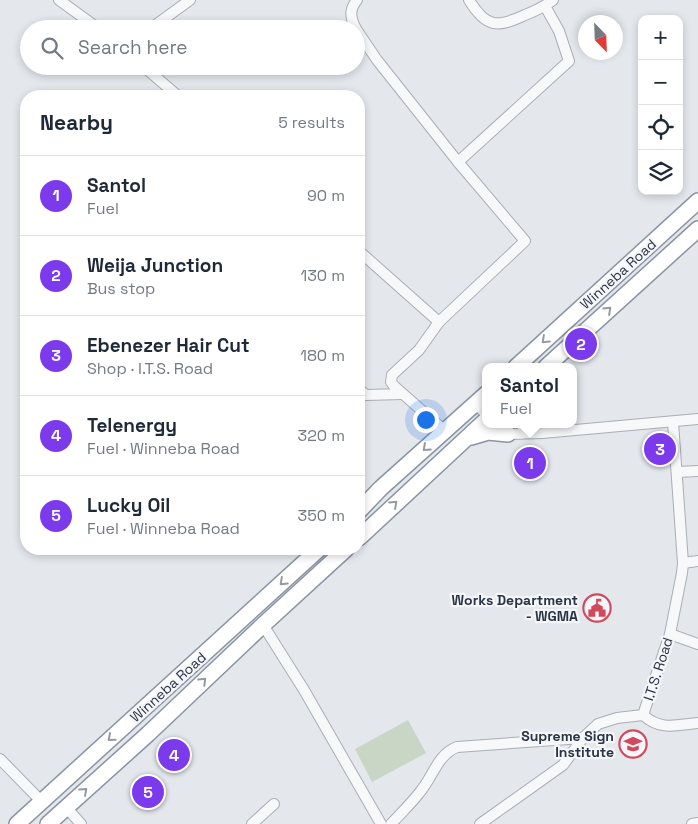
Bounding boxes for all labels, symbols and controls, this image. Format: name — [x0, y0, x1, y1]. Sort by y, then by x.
north arrow — [578, 15, 623, 60]
map controls — [638, 15, 683, 195]
button: + — [638, 15, 683, 60]
search box — [20, 20, 365, 75]
icon: search — [38, 34, 66, 62]
text: Search here — [78, 35, 188, 60]
button: − — [638, 60, 683, 105]
button: locate — [638, 105, 683, 150]
text: Nearby — [40, 109, 113, 136]
text: 5 results — [278, 112, 345, 133]
button: layers — [638, 150, 683, 195]
text: Santol — [87, 173, 146, 198]
text: 1 — [52, 185, 60, 206]
text: 90 m — [307, 185, 345, 206]
text: Fuel — [87, 198, 119, 219]
street label: Winneba Road — [576, 235, 660, 313]
text: Weija Junction — [87, 253, 223, 278]
text: 2 — [51, 265, 61, 286]
text: 130 m — [301, 265, 345, 286]
text: Bus stop — [87, 278, 155, 299]
one-way arrow — [602, 307, 611, 316]
pin: 2 — [565, 325, 597, 363]
text: Ebenezer Hair Cut — [87, 333, 250, 358]
one-way arrow — [542, 334, 551, 343]
text: 3 — [51, 345, 61, 366]
text: 180 m — [300, 345, 345, 366]
text: Shop · I.T.S. Road — [87, 358, 213, 379]
popup — [482, 363, 577, 428]
text: Santol — [500, 373, 559, 398]
text: Fuel — [500, 398, 532, 419]
your location — [413, 407, 439, 433]
text: Telenergy — [87, 413, 177, 438]
text: 4 — [51, 425, 61, 446]
text: 320 m — [298, 425, 345, 446]
pin: 3 — [644, 430, 676, 468]
text: Fuel · Winneba Road — [87, 438, 240, 459]
one-way arrow — [423, 442, 432, 451]
pin: 1 — [514, 444, 546, 482]
text: Lucky Oil — [87, 493, 170, 518]
one-way arrow — [389, 501, 398, 510]
text: 5 — [51, 505, 61, 526]
text: 350 m — [298, 505, 345, 526]
text: Fuel · Winneba Road — [87, 518, 240, 539]
one-way arrow — [280, 576, 289, 585]
place label: Works Department - WGMA — [452, 591, 578, 625]
public building icon: Works Department - WGMA — [582, 593, 612, 623]
street label: I.T.S. Road — [639, 635, 677, 703]
street label: Winneba Road — [126, 648, 210, 726]
one-way arrow — [198, 678, 207, 687]
place label: Supreme Sign Institute — [521, 727, 614, 761]
school or university icon: Supreme Sign Institute — [618, 729, 648, 759]
one-way arrow — [107, 732, 116, 741]
pin: 4 — [158, 736, 190, 774]
pin: 5 — [132, 773, 164, 811]
one-way arrow — [78, 788, 87, 797]

